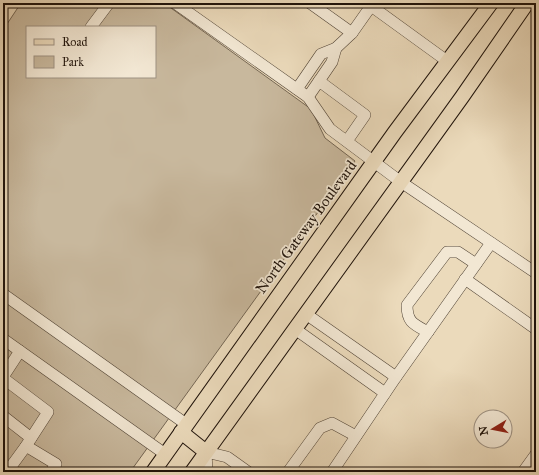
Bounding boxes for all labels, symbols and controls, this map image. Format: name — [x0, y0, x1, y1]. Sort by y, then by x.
legend — [26, 26, 156, 78]
text: Road — [62, 35, 88, 49]
text: Park — [62, 55, 84, 69]
street label: North Gateway Boulevard — [252, 157, 361, 297]
north arrow — [473, 409, 513, 449]
text: N — [476, 424, 491, 436]

